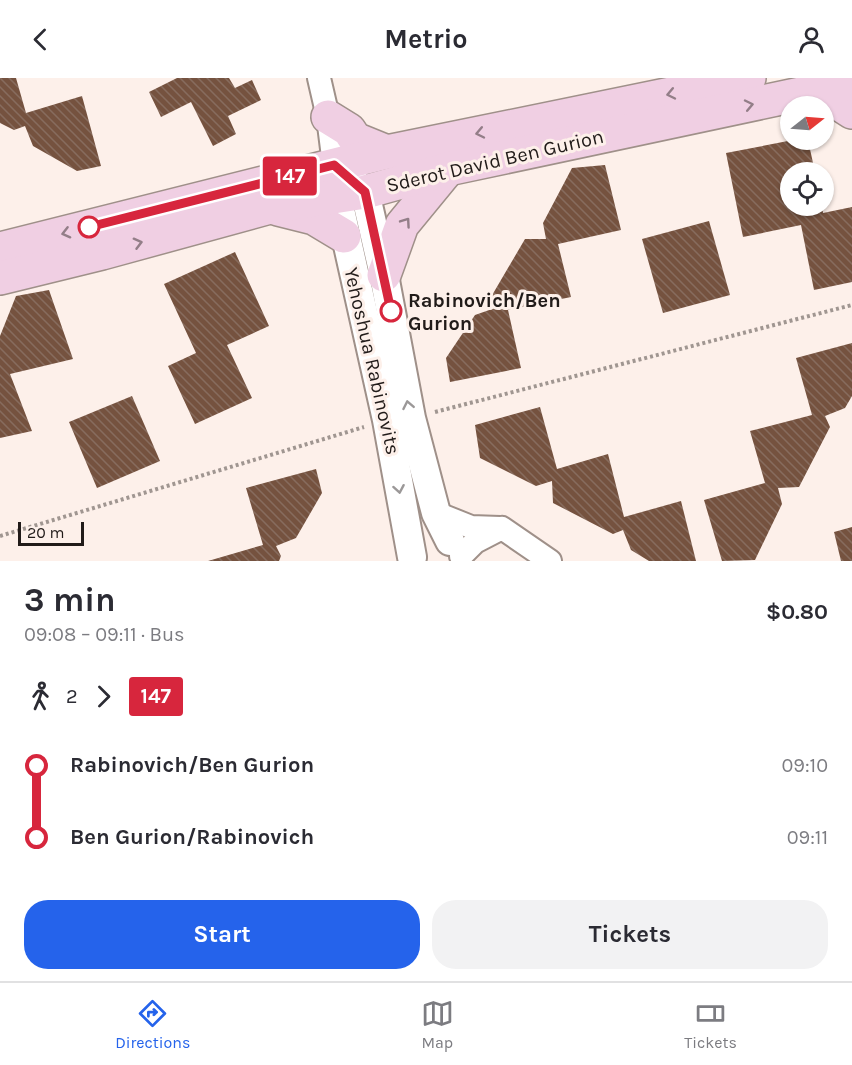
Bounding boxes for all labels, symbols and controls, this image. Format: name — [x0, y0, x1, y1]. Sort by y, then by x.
icon: back — [24, 23, 57, 56]
text: Metrio — [384, 23, 468, 55]
icon: person — [795, 23, 828, 56]
one-way arrow — [666, 87, 676, 100]
north arrow — [780, 96, 834, 150]
map controls — [780, 96, 834, 216]
one-way arrow — [744, 99, 754, 112]
street label: Sderot David Ben Gurion — [384, 125, 606, 197]
one-way arrow — [475, 126, 485, 139]
line badge: 147 — [256, 156, 324, 196]
button: locate — [780, 162, 834, 216]
text: 147 — [275, 164, 305, 188]
unlabelled marker — [78, 216, 100, 238]
one-way arrow — [399, 217, 410, 228]
one-way arrow — [61, 225, 71, 238]
one-way arrow — [133, 238, 143, 251]
street label: Yehoshua Rabinovits — [339, 265, 405, 457]
place label: Rabinovich/Ben Gurion — [408, 289, 561, 335]
marker: Rabinovich/Ben Gurion — [380, 300, 402, 322]
one-way arrow — [402, 400, 415, 410]
one-way arrow — [393, 485, 405, 494]
scale bar — [18, 519, 84, 546]
text: 20 m — [27, 523, 65, 542]
text: 3 min — [24, 581, 116, 619]
text: $0.80 — [766, 599, 828, 625]
text: 09:08 – 09:11 · Bus — [24, 623, 185, 646]
icon: walk — [24, 680, 57, 713]
icon: forward — [87, 680, 120, 713]
text: 147 — [141, 684, 171, 708]
text: 2 — [66, 685, 78, 708]
text: Rabinovich/Ben Gurion — [70, 752, 314, 778]
text: 09:10 — [781, 754, 828, 777]
text: Ben Gurion/Rabinovich — [70, 824, 314, 850]
text: 09:11 — [787, 826, 828, 849]
button: Start — [24, 900, 420, 969]
button: Tickets — [432, 900, 828, 969]
tab: Directions — [115, 997, 190, 1052]
tab: Map — [421, 997, 454, 1052]
tab: Tickets — [684, 997, 737, 1052]

